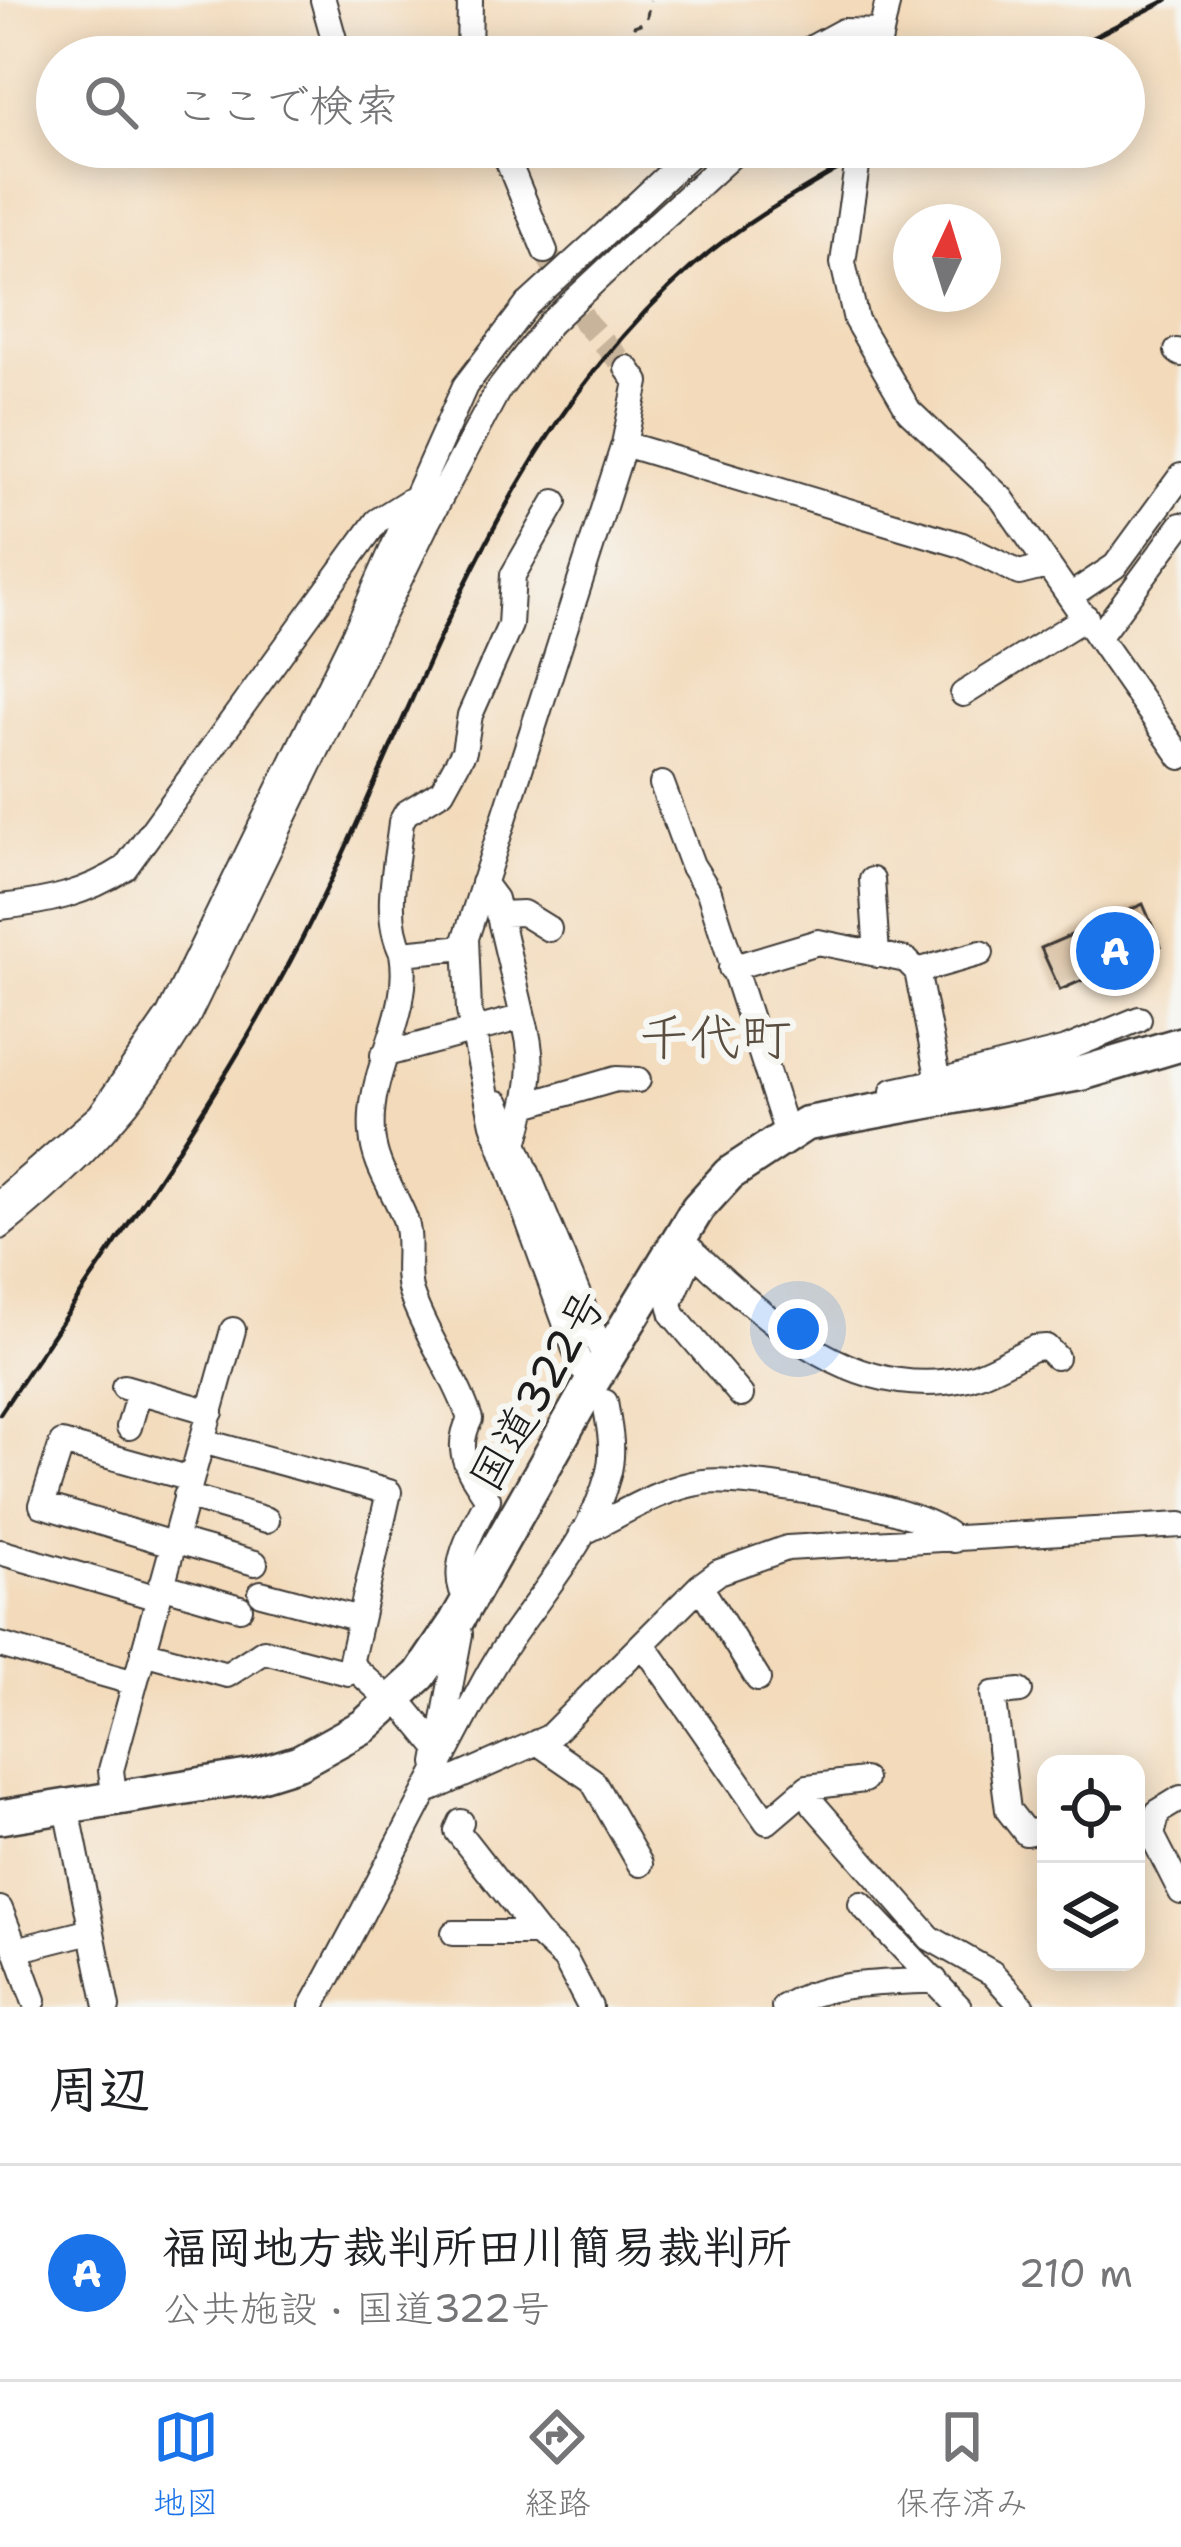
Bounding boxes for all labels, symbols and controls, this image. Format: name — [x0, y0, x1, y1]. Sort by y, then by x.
search box — [36, 36, 1145, 168]
icon: search — [78, 69, 144, 135]
text: ここで検索 — [174, 75, 399, 135]
north arrow — [893, 204, 1001, 312]
pin: A — [1076, 906, 1154, 996]
district label: 千代町 — [638, 1003, 792, 1071]
street label: 国道322号 — [455, 1278, 619, 1502]
your location — [768, 1299, 828, 1359]
map controls — [1037, 1755, 1145, 1971]
button: locate — [1037, 1755, 1145, 1863]
button: layers — [1037, 1863, 1145, 1971]
text: 周辺 — [48, 2055, 150, 2123]
text: 福岡地方裁判所田川簡易裁判所 — [162, 2217, 792, 2277]
text: A — [72, 2247, 102, 2299]
text: 210 m — [1018, 2247, 1133, 2299]
text: 公共施設 · 国道322号 — [162, 2282, 550, 2334]
tab: 地図 — [153, 2404, 219, 2525]
tab: 経路 — [524, 2404, 590, 2525]
tab: 保存済み — [896, 2404, 1028, 2525]

